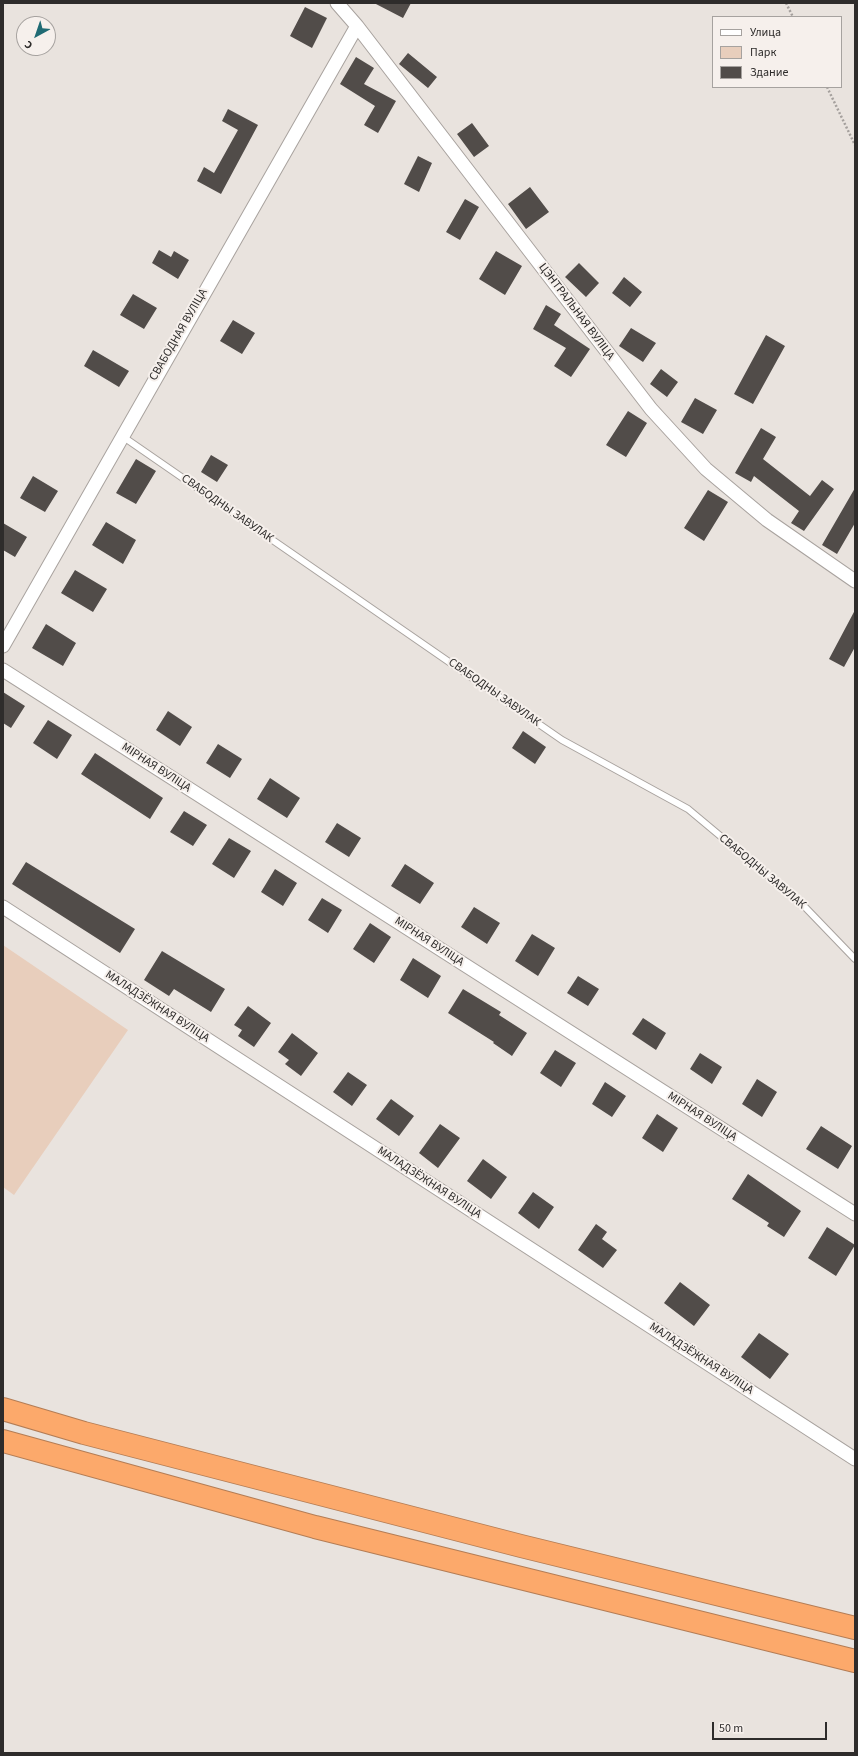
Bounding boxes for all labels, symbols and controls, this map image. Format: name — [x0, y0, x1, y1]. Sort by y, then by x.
north arrow — [16, 16, 56, 56]
legend — [712, 16, 842, 88]
text: Улица — [750, 24, 781, 41]
text: С — [21, 37, 36, 53]
text: Парк — [750, 44, 776, 61]
text: Здание — [750, 64, 789, 81]
street label: ЦЭНТРАЛЬНАЯ ВУЛІЦА — [535, 261, 617, 363]
street label: СВАБОДНАЯ ВУЛІЦА — [147, 286, 211, 384]
street label: СВАБОДНЫ ЗАВУЛАК — [178, 472, 276, 546]
street label: СВАБОДНЫ ЗАВУЛАК — [445, 656, 543, 730]
street label: МІРНАЯ ВУЛІЦА — [119, 740, 193, 796]
street label: СВАБОДНЫ ЗАВУЛАК — [716, 831, 808, 913]
street label: МІРНАЯ ВУЛІЦА — [392, 914, 466, 970]
street label: МАЛАДЗЁЖНАЯ ВУЛІЦА — [102, 968, 212, 1046]
street label: МІРНАЯ ВУЛІЦА — [665, 1089, 739, 1145]
street label: МАЛАДЗЁЖНАЯ ВУЛІЦА — [374, 1144, 484, 1222]
street label: МАЛАДЗЁЖНАЯ ВУЛІЦА — [646, 1320, 756, 1398]
scale bar — [714, 1714, 829, 1740]
text: 50 m — [719, 1720, 743, 1737]

